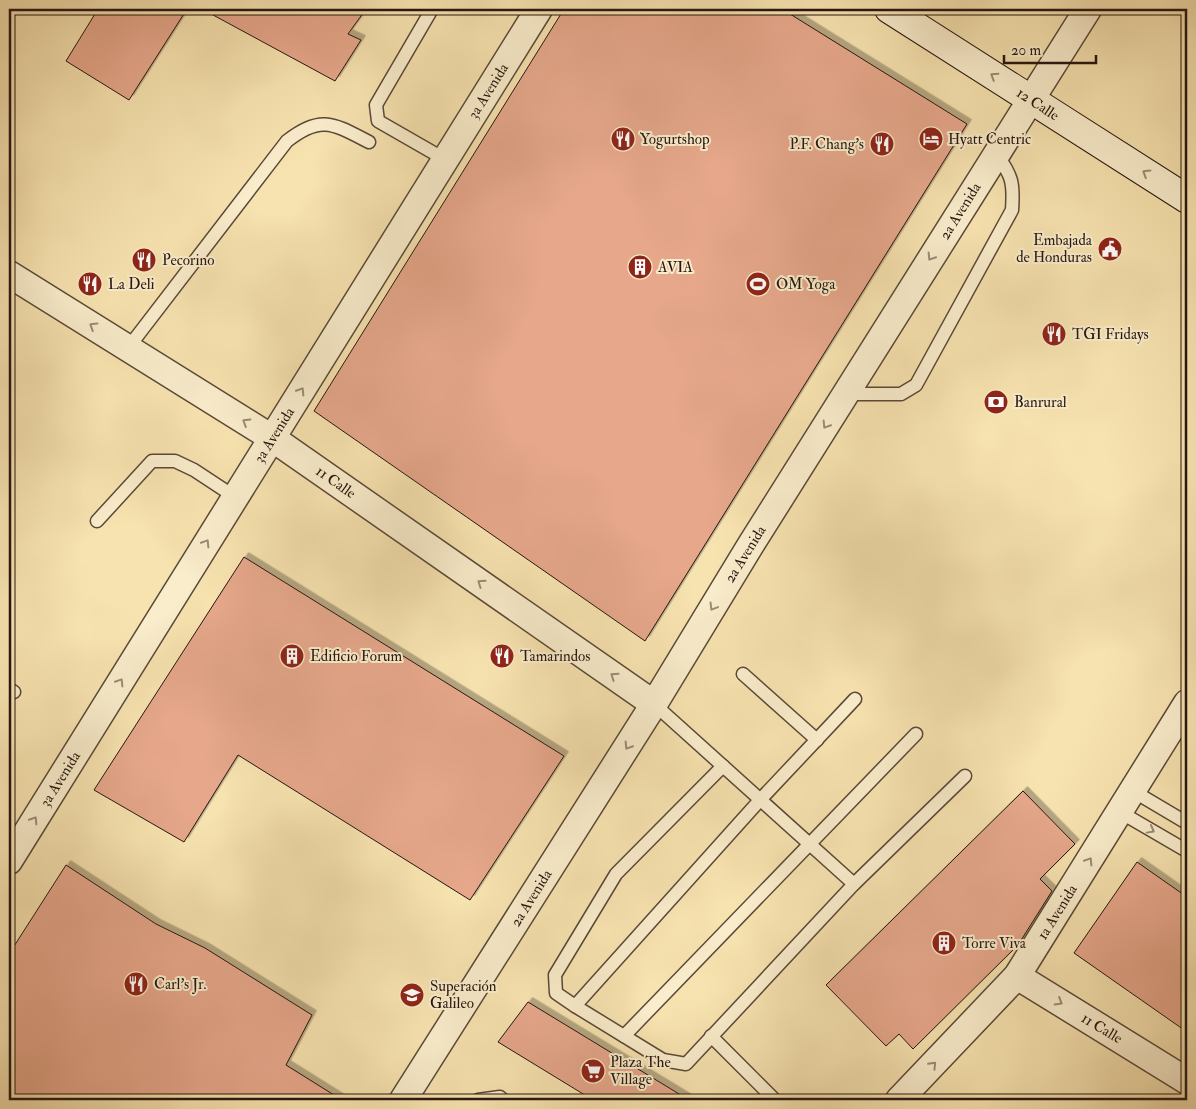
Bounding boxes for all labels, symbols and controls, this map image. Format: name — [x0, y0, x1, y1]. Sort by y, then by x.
scale bar — [1004, 32, 1096, 64]
text: 20 m — [1011, 41, 1041, 60]
street label: 3a Avenida — [464, 59, 513, 123]
one-way arrow — [991, 73, 1000, 83]
street label: 12 Calle — [1013, 84, 1063, 125]
restaurant icon: Yogurtshop — [610, 126, 636, 152]
hotel icon: Hyatt Centric — [918, 126, 944, 152]
place label: Yogurtshop — [640, 130, 710, 150]
place label: Hyatt Centric — [948, 130, 1031, 149]
restaurant icon: P.F. Chang's — [869, 131, 895, 157]
place label: P.F. Chang's — [789, 135, 864, 154]
one-way arrow — [1143, 170, 1152, 179]
street label: 2a Avenida — [935, 178, 986, 243]
place label: Embajada de Honduras — [1016, 231, 1093, 267]
public building icon: Embajada de Honduras — [1097, 236, 1123, 262]
restaurant icon: Pecorino — [131, 247, 157, 273]
place label: Pecorino — [162, 251, 214, 270]
one-way arrow — [928, 252, 937, 261]
building icon: AVIA — [627, 254, 653, 280]
place label: AVIA — [657, 258, 693, 277]
restaurant icon: La Deli — [77, 271, 103, 297]
sports icon: OM Yoga — [745, 271, 771, 297]
place label: La Deli — [108, 275, 155, 294]
place label: OM Yoga — [776, 275, 836, 294]
restaurant icon: TGI Fridays — [1041, 321, 1067, 347]
one-way arrow — [90, 323, 99, 333]
place label: TGI Fridays — [1072, 325, 1149, 344]
one-way arrow — [295, 387, 305, 396]
bank icon: Banrural — [983, 389, 1009, 415]
place label: Banrural — [1014, 393, 1067, 412]
street label: 3a Avenida — [250, 403, 299, 467]
one-way arrow — [243, 418, 252, 428]
one-way arrow — [823, 419, 832, 428]
street label: 11 Calle — [312, 462, 360, 503]
street label: 2a Avenida — [720, 521, 771, 586]
one-way arrow — [200, 540, 209, 549]
one-way arrow — [477, 580, 487, 589]
one-way arrow — [709, 602, 719, 611]
building icon: Edificio Forum — [279, 643, 305, 669]
restaurant icon: Tamarindos — [489, 643, 515, 669]
place label: Edificio Forum — [310, 647, 402, 666]
place label: Tamarindos — [520, 647, 590, 666]
one-way arrow — [611, 673, 620, 682]
one-way arrow — [114, 678, 124, 687]
one-way arrow — [624, 740, 634, 749]
street label: 3a Avenida — [36, 747, 85, 811]
one-way arrow — [28, 816, 38, 825]
one-way arrow — [1146, 824, 1155, 834]
one-way arrow — [1083, 857, 1093, 866]
street label: 2a Avenida — [506, 865, 557, 930]
street label: 1a Avenida — [1033, 880, 1082, 943]
building icon: Torre Viva — [931, 930, 957, 956]
place label: Torre Viva — [962, 934, 1027, 953]
restaurant icon: Carl's Jr. — [123, 971, 149, 997]
place label: Carl's Jr. — [154, 975, 206, 995]
place label: Superación Galileo — [430, 977, 497, 1013]
school or university icon: Superación Galileo — [399, 982, 425, 1008]
one-way arrow — [1053, 995, 1062, 1005]
street label: 11 Calle — [1078, 1009, 1126, 1048]
place label: Plaza The Village — [610, 1053, 671, 1089]
supermarket icon: Plaza The Village — [580, 1058, 606, 1084]
one-way arrow — [927, 1062, 936, 1071]

